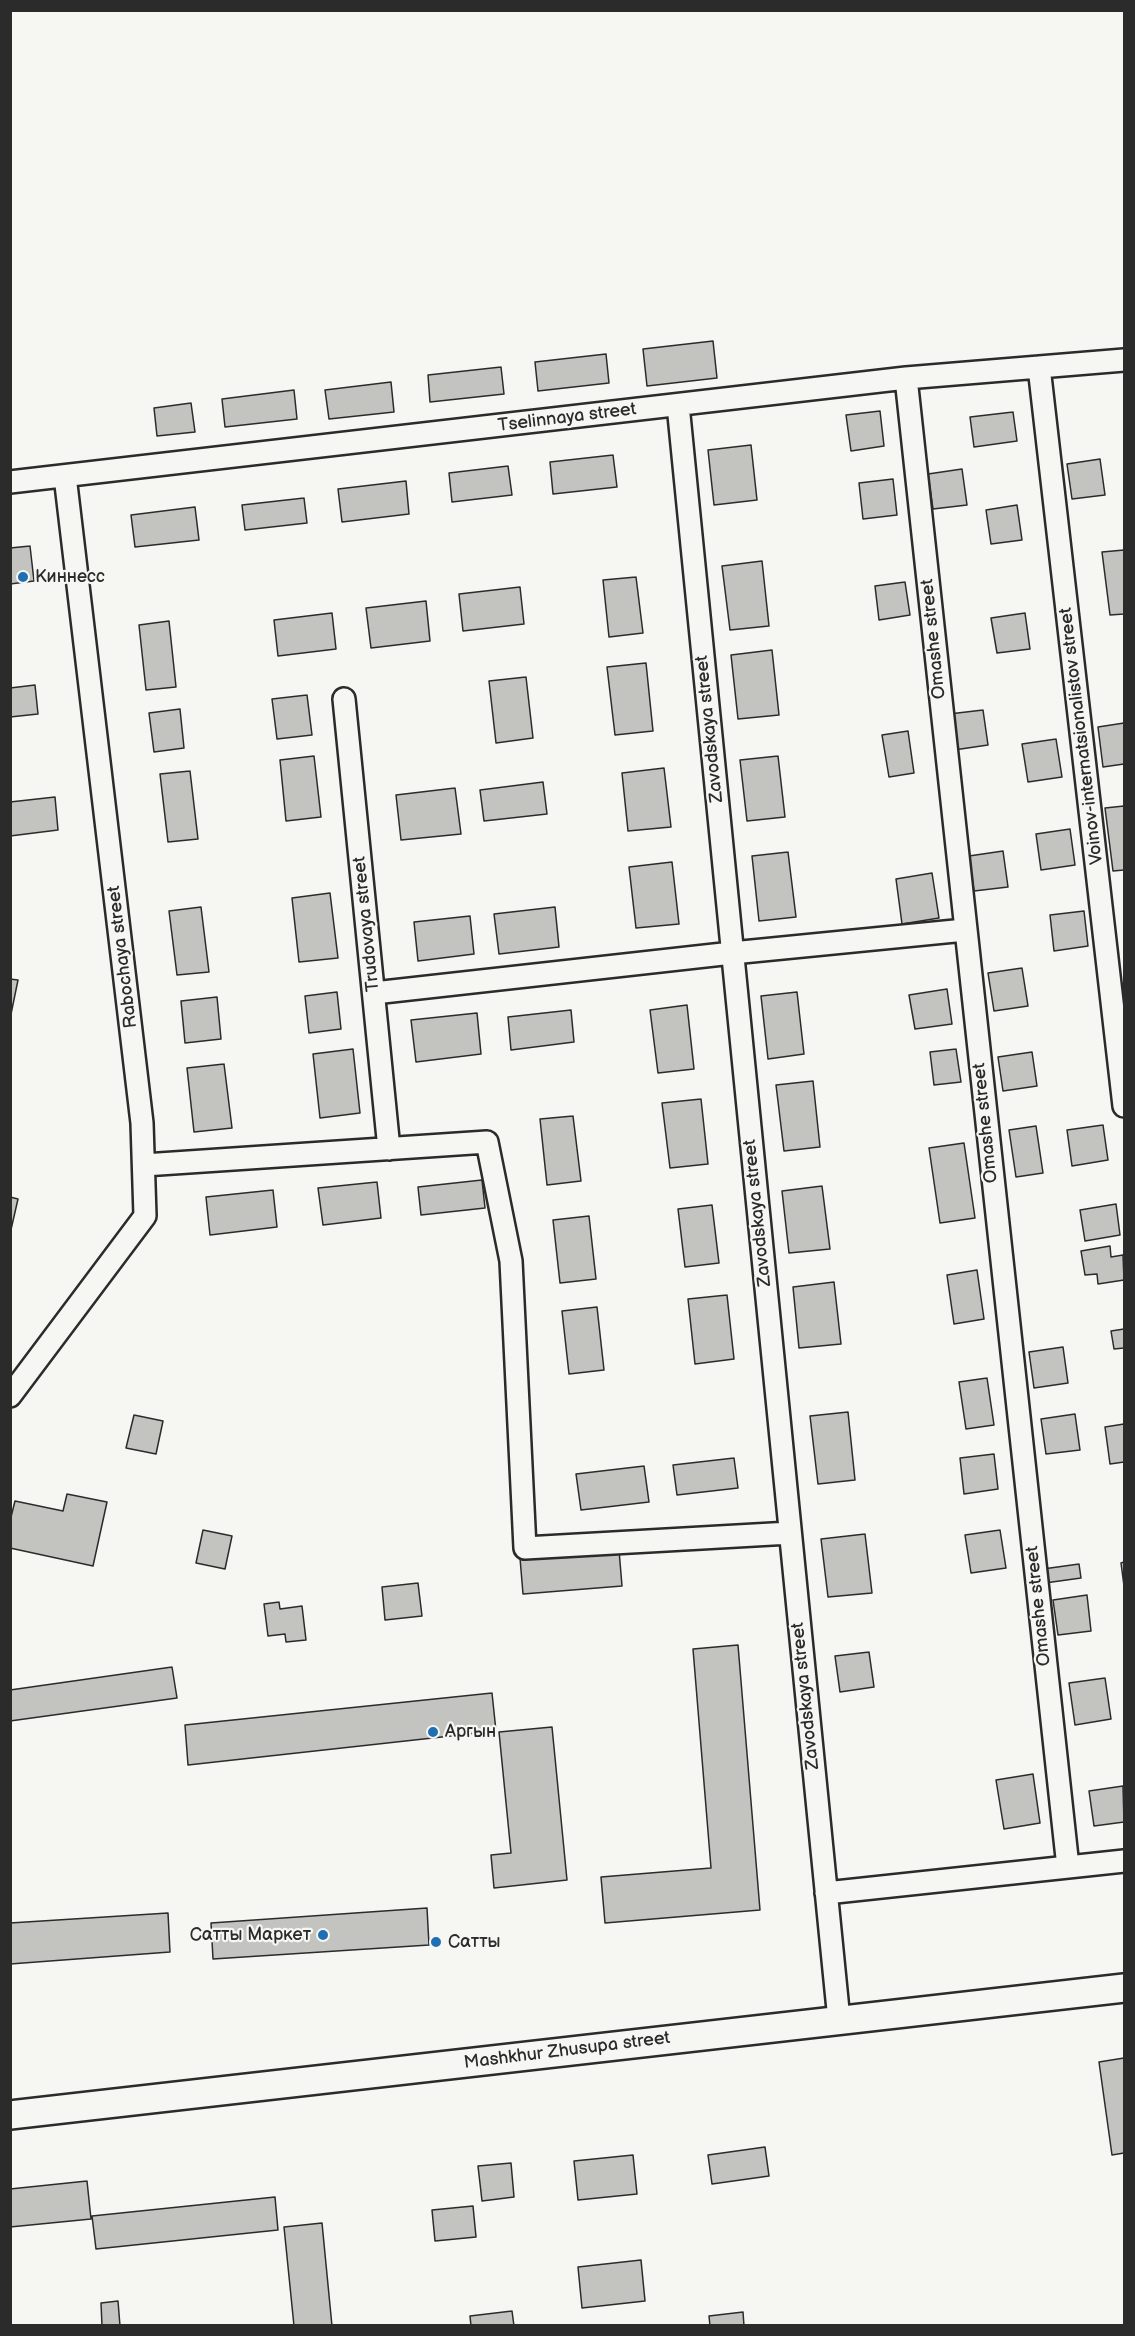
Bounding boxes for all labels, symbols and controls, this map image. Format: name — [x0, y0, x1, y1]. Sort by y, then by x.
street label: Tselinnaya street — [497, 399, 637, 437]
place label: Киннесс — [35, 566, 105, 588]
marker: Киннесс — [16, 570, 30, 584]
street label: Omashe street — [917, 578, 951, 700]
street label: Voinov-internatsionalistov street — [1056, 606, 1108, 866]
street label: Zavodskaya street — [692, 654, 728, 804]
street label: Trudovaya street — [349, 855, 385, 993]
street label: Rabochaya street — [104, 885, 142, 1029]
street label: Omashe street — [969, 1062, 1003, 1184]
street label: Zavodskaya street — [740, 1138, 776, 1288]
street label: Omashe street — [1022, 1545, 1056, 1667]
street label: Zavodskaya street — [788, 1621, 824, 1771]
place label: Аргын — [445, 1721, 496, 1743]
marker: Аргын — [426, 1725, 440, 1739]
place label: Сатты Маркет — [190, 1924, 311, 1946]
marker: Сатты Маркет — [316, 1928, 330, 1942]
place label: Сатты — [448, 1931, 501, 1953]
marker: Сатты — [429, 1935, 443, 1949]
street label: Mashkhur Zhusupa street — [463, 2028, 671, 2074]

